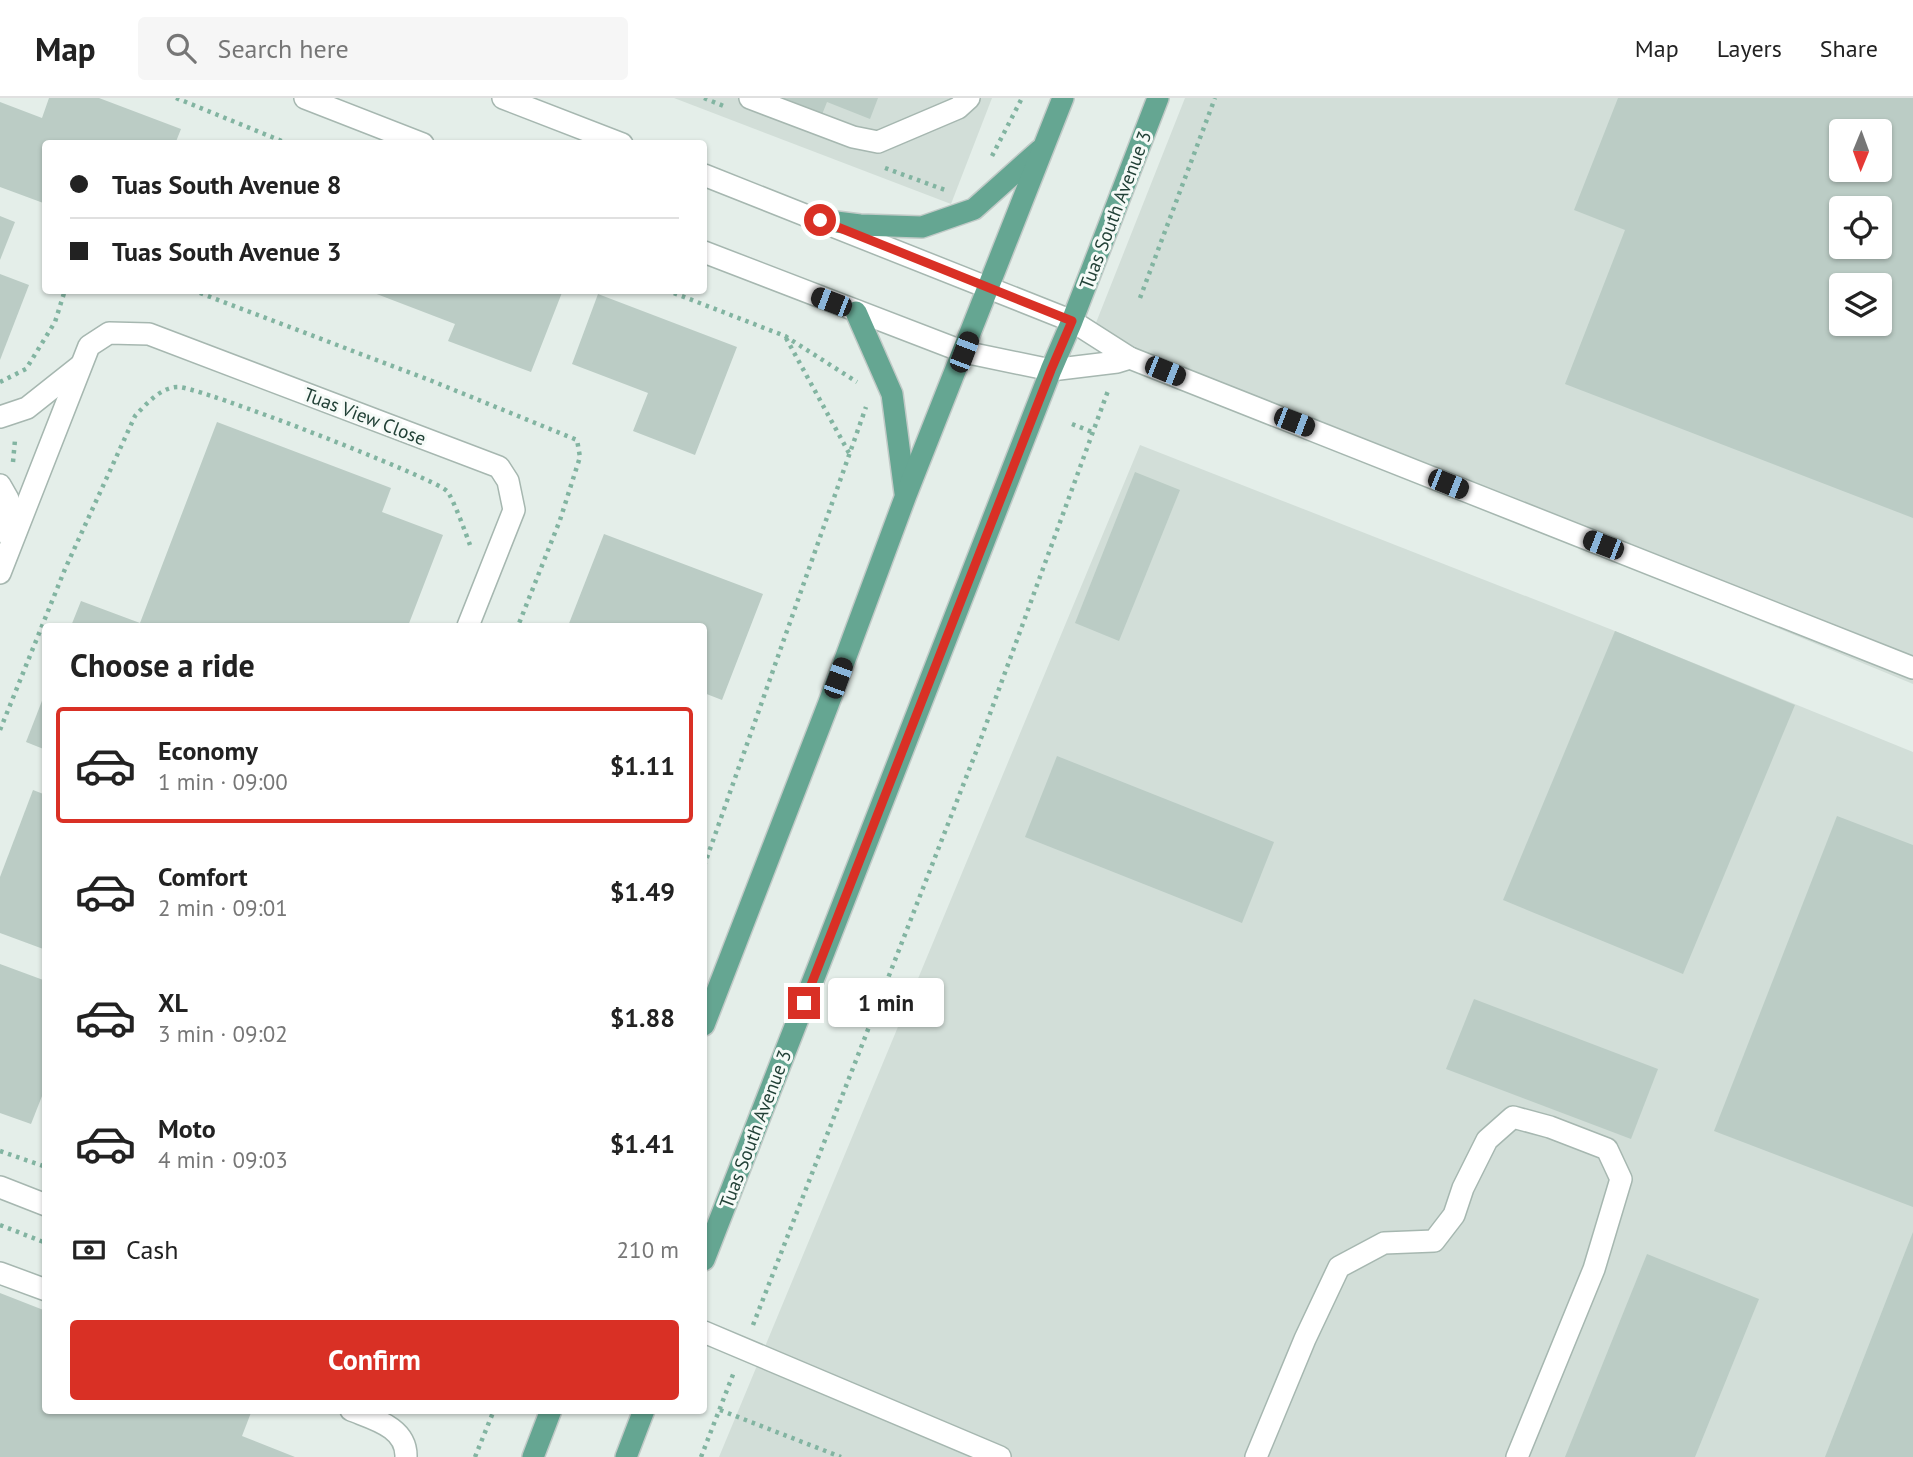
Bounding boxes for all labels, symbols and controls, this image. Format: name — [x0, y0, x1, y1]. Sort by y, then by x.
search box — [138, 17, 628, 80]
text: Map — [35, 27, 96, 70]
icon: search — [162, 29, 200, 67]
text: Search here — [218, 32, 349, 65]
text: Map — [1635, 33, 1679, 64]
text: Layers — [1717, 33, 1782, 64]
text: Share — [1820, 33, 1878, 64]
north arrow — [1829, 119, 1892, 182]
map controls — [1829, 119, 1892, 336]
street label: Tuas South Avenue 3 — [1074, 127, 1156, 293]
text: Tuas South Avenue 8 — [112, 168, 341, 201]
button: locate — [1829, 196, 1892, 259]
route start — [804, 204, 836, 236]
text: Tuas South Avenue 3 — [112, 235, 341, 268]
button: layers — [1829, 273, 1892, 336]
car — [808, 285, 855, 319]
car — [947, 329, 982, 375]
car — [1142, 353, 1189, 389]
street label: Tuas View Close — [301, 382, 429, 450]
car — [1271, 405, 1318, 439]
car — [1425, 466, 1472, 502]
car — [1580, 528, 1627, 562]
text: Choose a ride — [70, 644, 255, 686]
car — [821, 655, 856, 701]
icon: car — [74, 734, 137, 797]
text: Economy — [158, 734, 258, 767]
text: $1.11 — [610, 749, 675, 782]
text: 1 min · 09:00 — [158, 767, 288, 796]
icon: car — [74, 860, 137, 923]
text: Comfort — [158, 860, 248, 893]
text: $1.49 — [610, 875, 675, 908]
text: 2 min · 09:01 — [158, 893, 288, 922]
callout: 1 min — [828, 978, 944, 1028]
icon: car — [74, 986, 137, 1049]
text: XL — [158, 986, 188, 1019]
route end — [788, 987, 820, 1019]
text: 1 min — [858, 988, 914, 1017]
text: $1.88 — [610, 1001, 675, 1034]
text: 3 min · 09:02 — [158, 1019, 288, 1048]
street label: Tuas South Avenue 3 — [714, 1046, 796, 1212]
icon: car — [74, 1112, 137, 1175]
text: Moto — [158, 1112, 216, 1145]
text: $1.41 — [610, 1127, 675, 1160]
text: 4 min · 09:03 — [158, 1145, 288, 1174]
icon: cash — [70, 1231, 108, 1269]
text: Cash — [126, 1233, 178, 1266]
text: 210 m — [617, 1235, 679, 1264]
button: Confirm — [70, 1320, 679, 1400]

